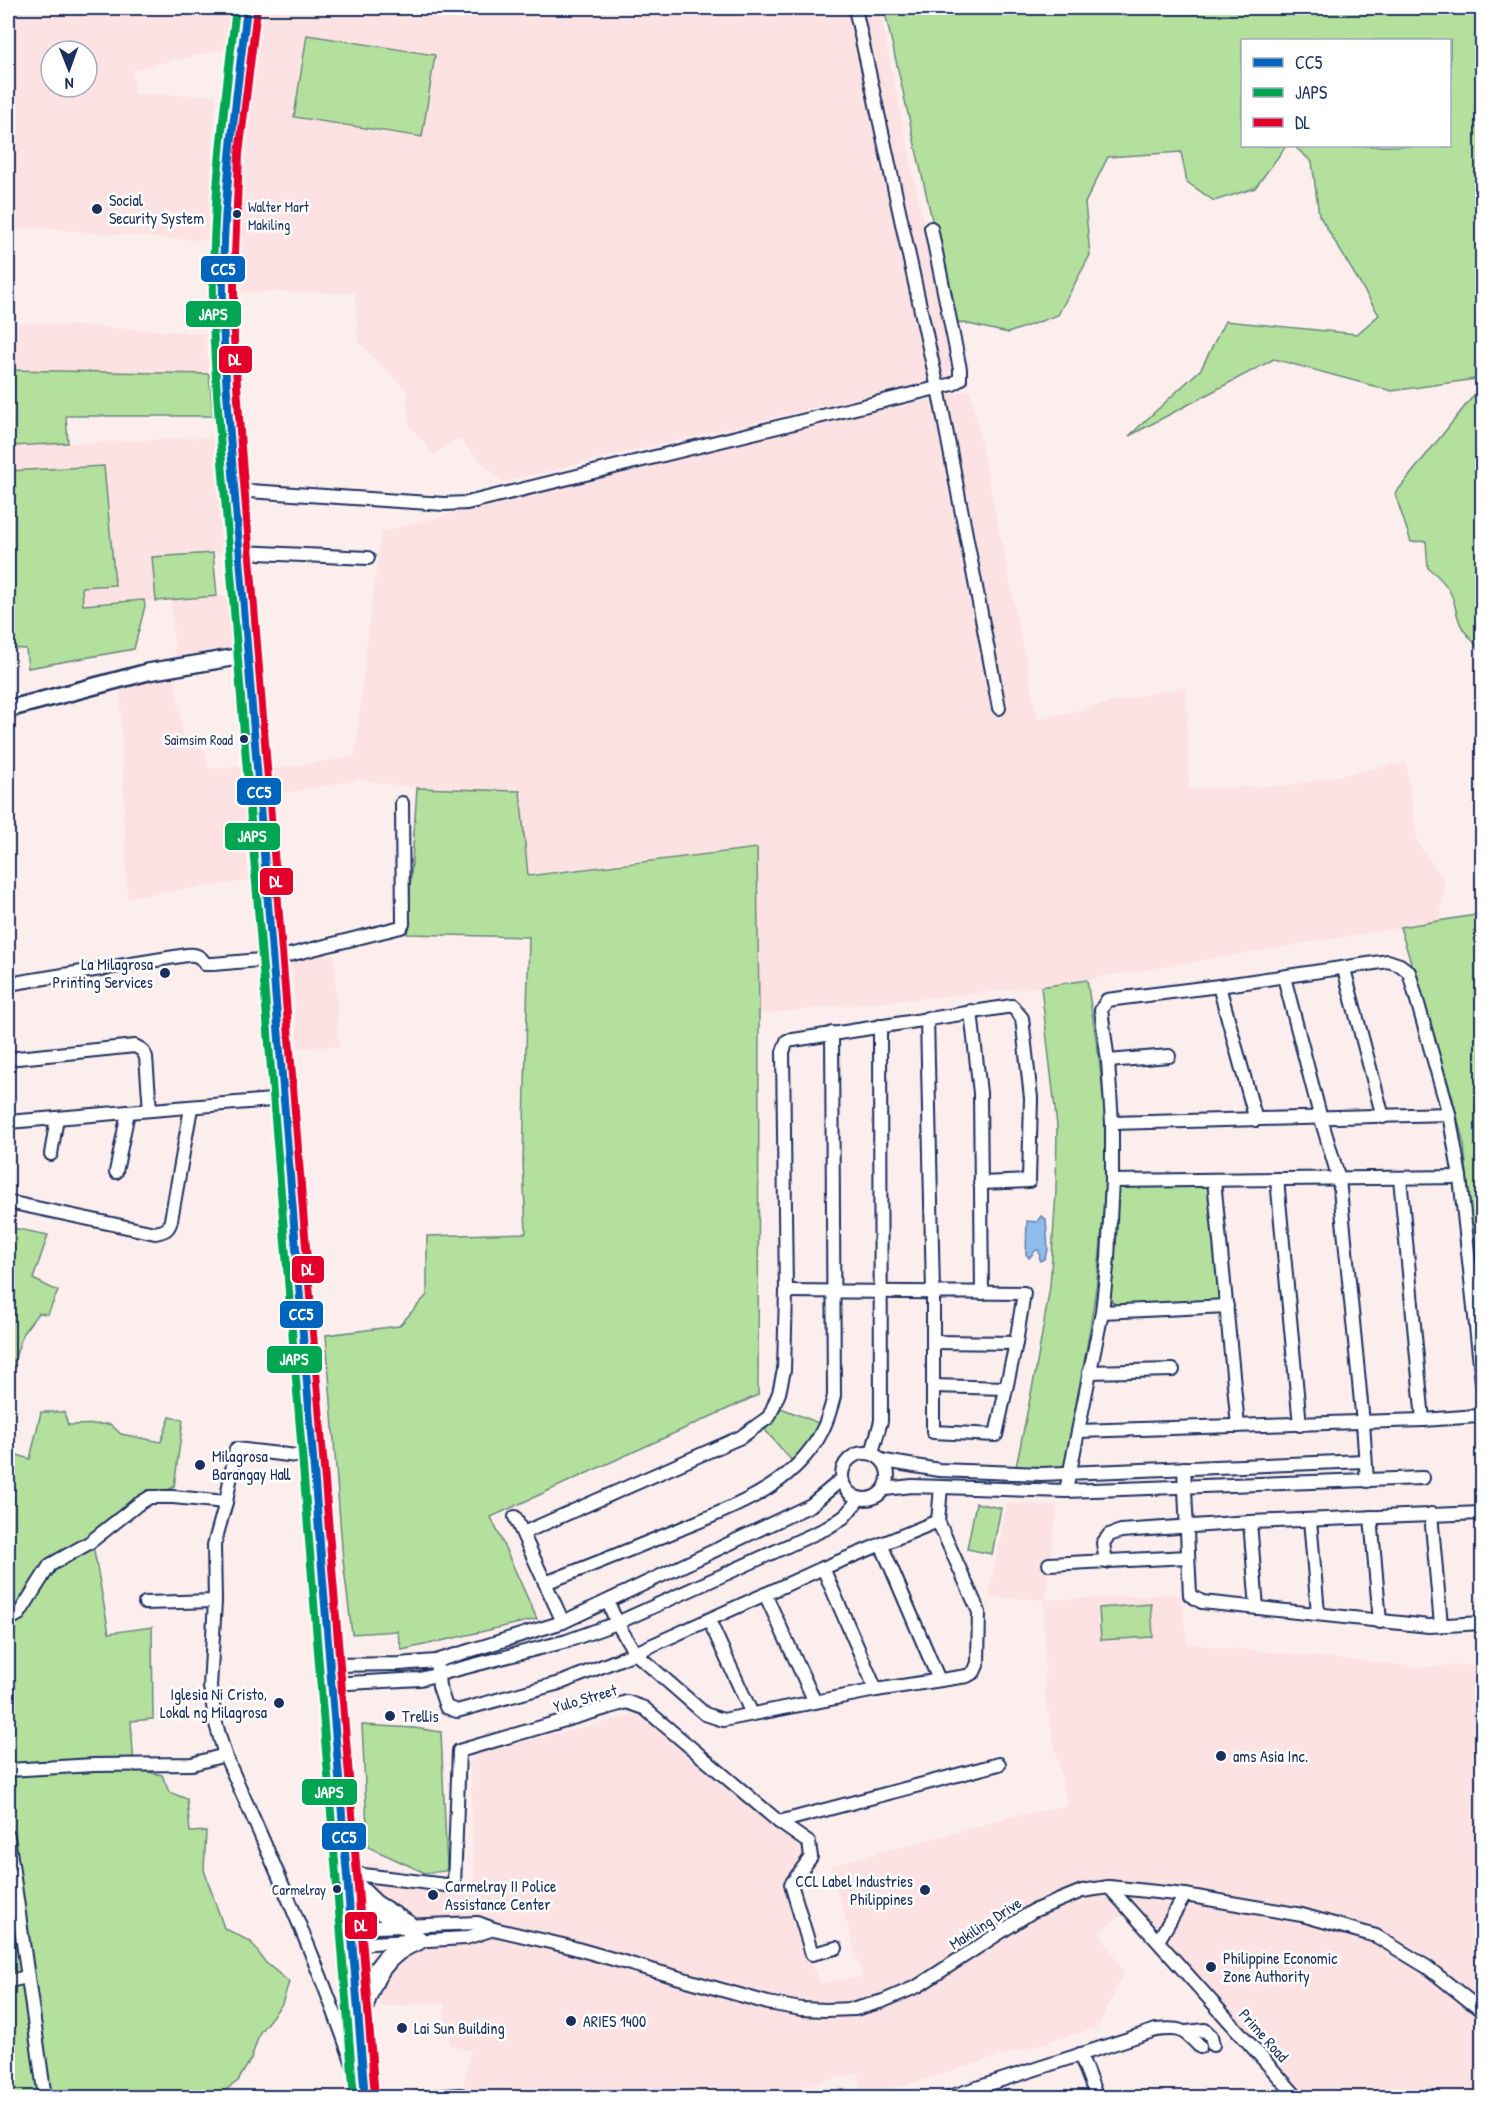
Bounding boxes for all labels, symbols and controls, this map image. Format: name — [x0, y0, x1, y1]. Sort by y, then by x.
north arrow — [39, 39, 99, 99]
legend — [1241, 39, 1451, 147]
text: CC5 — [1295, 50, 1323, 75]
text: N — [64, 73, 74, 95]
text: JAPS — [1295, 80, 1327, 105]
text: DL — [1295, 110, 1311, 135]
place label: Social Security System — [109, 189, 204, 229]
place label: Walter Mart Makiling — [248, 197, 309, 235]
marker: Social Security System — [90, 202, 104, 216]
marker: Walter Mart Makiling — [231, 208, 243, 220]
line badge: CC5 — [200, 255, 246, 283]
text: CC5 — [211, 258, 235, 280]
line badge: JAPS — [185, 300, 242, 328]
text: JAPS — [199, 303, 228, 325]
line badge: DL — [218, 345, 253, 374]
text: DL — [228, 348, 242, 370]
place label: Saimsim Road — [164, 730, 234, 749]
marker: Saimsim Road — [238, 733, 250, 745]
line badge: CC5 — [236, 777, 282, 806]
text: CC5 — [247, 781, 271, 803]
line badge: JAPS — [224, 822, 281, 851]
text: JAPS — [238, 825, 267, 847]
line badge: DL — [259, 867, 294, 896]
text: DL — [269, 870, 283, 892]
place label: La Milagrosa Printing Services — [53, 953, 153, 993]
marker: La Milagrosa Printing Services — [158, 966, 172, 980]
line badge: DL — [291, 1255, 325, 1284]
text: DL — [301, 1258, 315, 1280]
line badge: CC5 — [279, 1300, 324, 1329]
text: CC5 — [289, 1303, 313, 1325]
line badge: JAPS — [266, 1345, 323, 1374]
text: JAPS — [280, 1348, 309, 1370]
place label: Milagrosa Barangay Hall — [212, 1445, 291, 1485]
marker: Milagrosa Barangay Hall — [193, 1458, 207, 1472]
street label: Yulo Street — [551, 1678, 620, 1718]
place label: Iglesia Ni Cristo, Lokal ng Milagrosa — [160, 1683, 267, 1723]
marker: Iglesia Ni Cristo, Lokal ng Milagrosa — [272, 1696, 286, 1710]
place label: Trellis — [402, 1705, 439, 1727]
marker: Trellis — [383, 1709, 397, 1723]
place label: ams Asia Inc. — [1233, 1745, 1308, 1767]
marker: ams Asia Inc. — [1214, 1749, 1228, 1763]
line badge: JAPS — [301, 1778, 358, 1806]
text: JAPS — [315, 1781, 344, 1803]
line badge: CC5 — [321, 1822, 367, 1851]
text: CC5 — [332, 1826, 356, 1848]
place label: CCL Label Industries Philippines — [795, 1870, 913, 1910]
place label: Carmelray II Police Assistance Center — [445, 1875, 557, 1915]
place label: Carmelray — [272, 1880, 326, 1900]
marker: Carmelray — [331, 1883, 343, 1895]
marker: CCL Label Industries Philippines — [918, 1883, 932, 1897]
marker: Carmelray II Police Assistance Center — [426, 1888, 440, 1902]
street label: Makiling Drive — [945, 1891, 1026, 1955]
line badge: DL — [344, 1911, 378, 1940]
text: DL — [354, 1914, 368, 1936]
place label: Philippine Economic Zone Authority — [1223, 1947, 1338, 1987]
marker: Philippine Economic Zone Authority — [1204, 1960, 1218, 1974]
street label: Prime Road — [1234, 2004, 1294, 2066]
place label: ARIES 1400 — [583, 2010, 646, 2032]
marker: ARIES 1400 — [564, 2014, 578, 2028]
place label: Lai Sun Building — [414, 2017, 505, 2039]
marker: Lai Sun Building — [395, 2021, 409, 2035]

